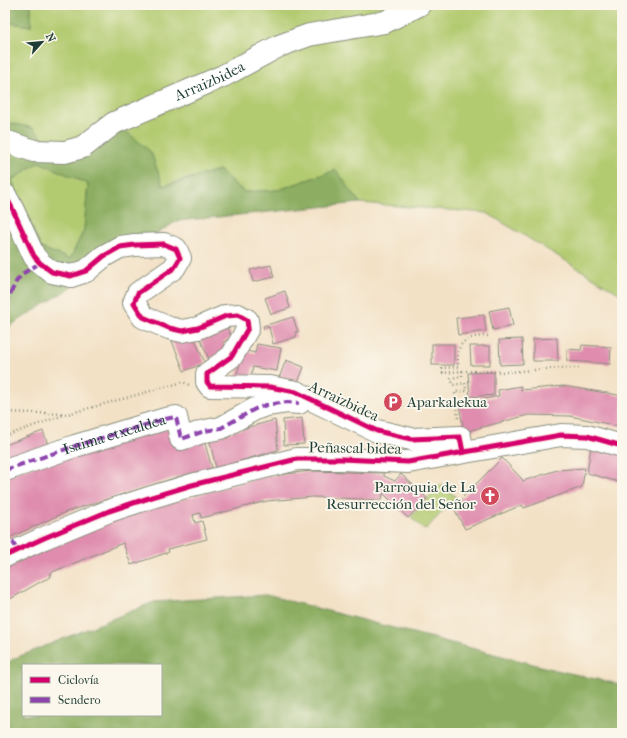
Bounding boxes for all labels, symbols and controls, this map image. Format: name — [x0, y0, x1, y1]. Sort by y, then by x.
north arrow — [22, 22, 62, 62]
text: N — [43, 31, 58, 45]
street label: Arraizbidea — [171, 57, 249, 105]
street label: Arraizbidea — [305, 377, 383, 425]
parking icon: Aparkalekua — [382, 391, 404, 413]
place label: Aparkalekua — [406, 393, 488, 411]
street label: Isaima etxealdea — [60, 410, 169, 459]
street label: Peñascal bidea — [308, 438, 403, 458]
place label: Parroquia de La Resurrección del Señor — [326, 478, 477, 513]
church icon: Parroquia de La Resurrección del Señor — [479, 485, 501, 507]
legend — [22, 664, 162, 716]
text: Ciclovía — [58, 673, 99, 687]
text: Sendero — [58, 693, 101, 707]

